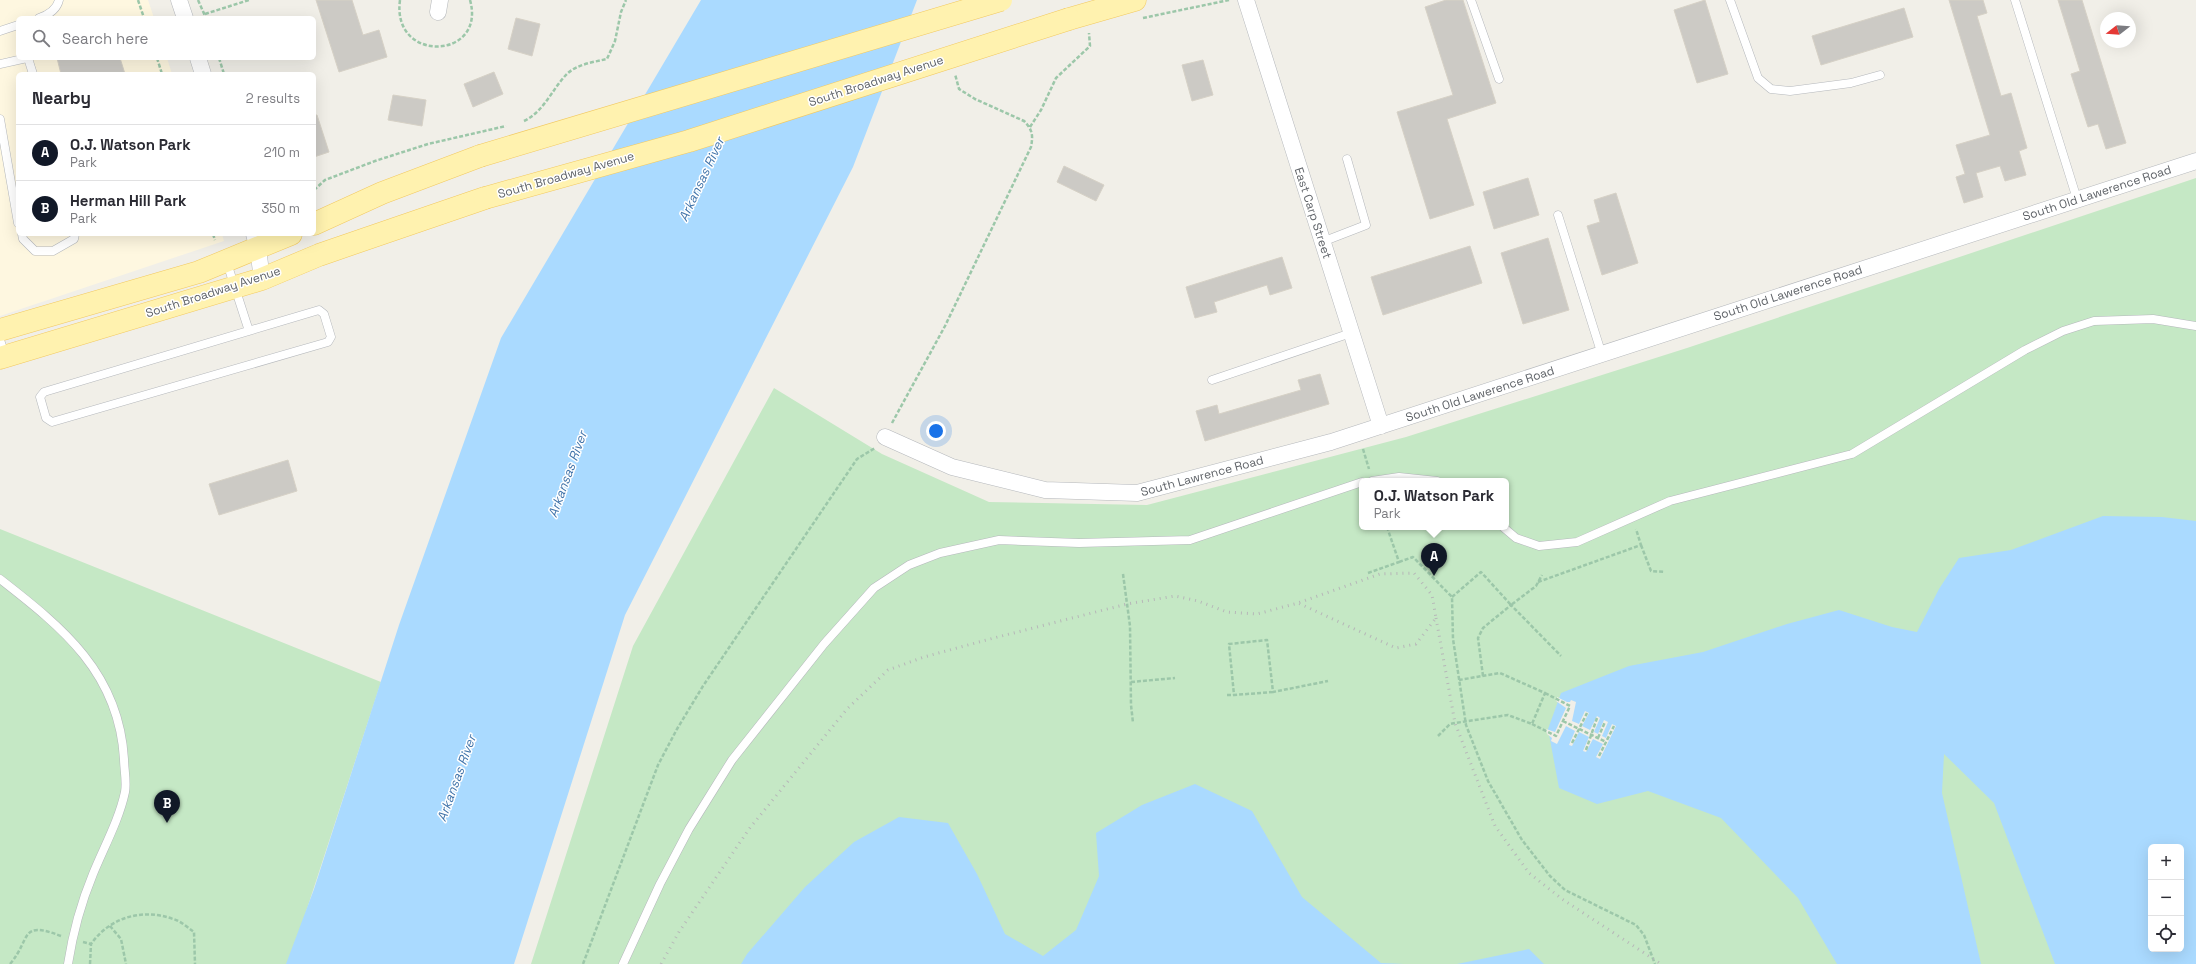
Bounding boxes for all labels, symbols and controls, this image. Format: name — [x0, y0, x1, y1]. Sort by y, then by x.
north arrow — [2100, 12, 2136, 48]
search box — [16, 16, 316, 60]
icon: search — [30, 27, 52, 49]
text: Search here — [62, 29, 148, 48]
street label: South Broadway Avenue — [806, 52, 946, 110]
text: Nearby — [32, 87, 91, 109]
text: 2 results — [246, 90, 300, 107]
water label: Arkansas River — [675, 133, 729, 224]
text: O.J. Watson Park — [70, 135, 191, 154]
text: A — [41, 144, 49, 161]
text: 210 m — [264, 144, 300, 161]
street label: South Broadway Avenue — [496, 148, 636, 202]
text: Park — [70, 154, 97, 171]
street label: South Old Lawerence Road — [2021, 161, 2173, 225]
street label: East Carp Street — [1291, 165, 1335, 261]
text: Herman Hill Park — [70, 191, 187, 210]
text: B — [41, 200, 49, 217]
text: 350 m — [262, 200, 300, 217]
text: Park — [70, 210, 97, 227]
street label: South Old Lawerence Road — [1712, 261, 1864, 325]
street label: South Broadway Avenue — [143, 263, 283, 321]
street label: South Old Lawerence Road — [1404, 362, 1556, 426]
your location — [926, 421, 946, 441]
water label: Arkansas River — [544, 427, 592, 520]
street label: South Lawrence Road — [1139, 452, 1265, 500]
popup — [1359, 478, 1509, 530]
text: O.J. Watson Park — [1374, 486, 1494, 505]
text: Park — [1374, 505, 1401, 522]
pin: A — [1421, 543, 1447, 576]
water label: Arkansas River — [433, 731, 481, 824]
pin: B — [154, 790, 180, 823]
map controls — [2148, 844, 2184, 952]
button: + — [2148, 844, 2184, 880]
button: − — [2148, 880, 2184, 916]
button: locate — [2148, 916, 2184, 952]

